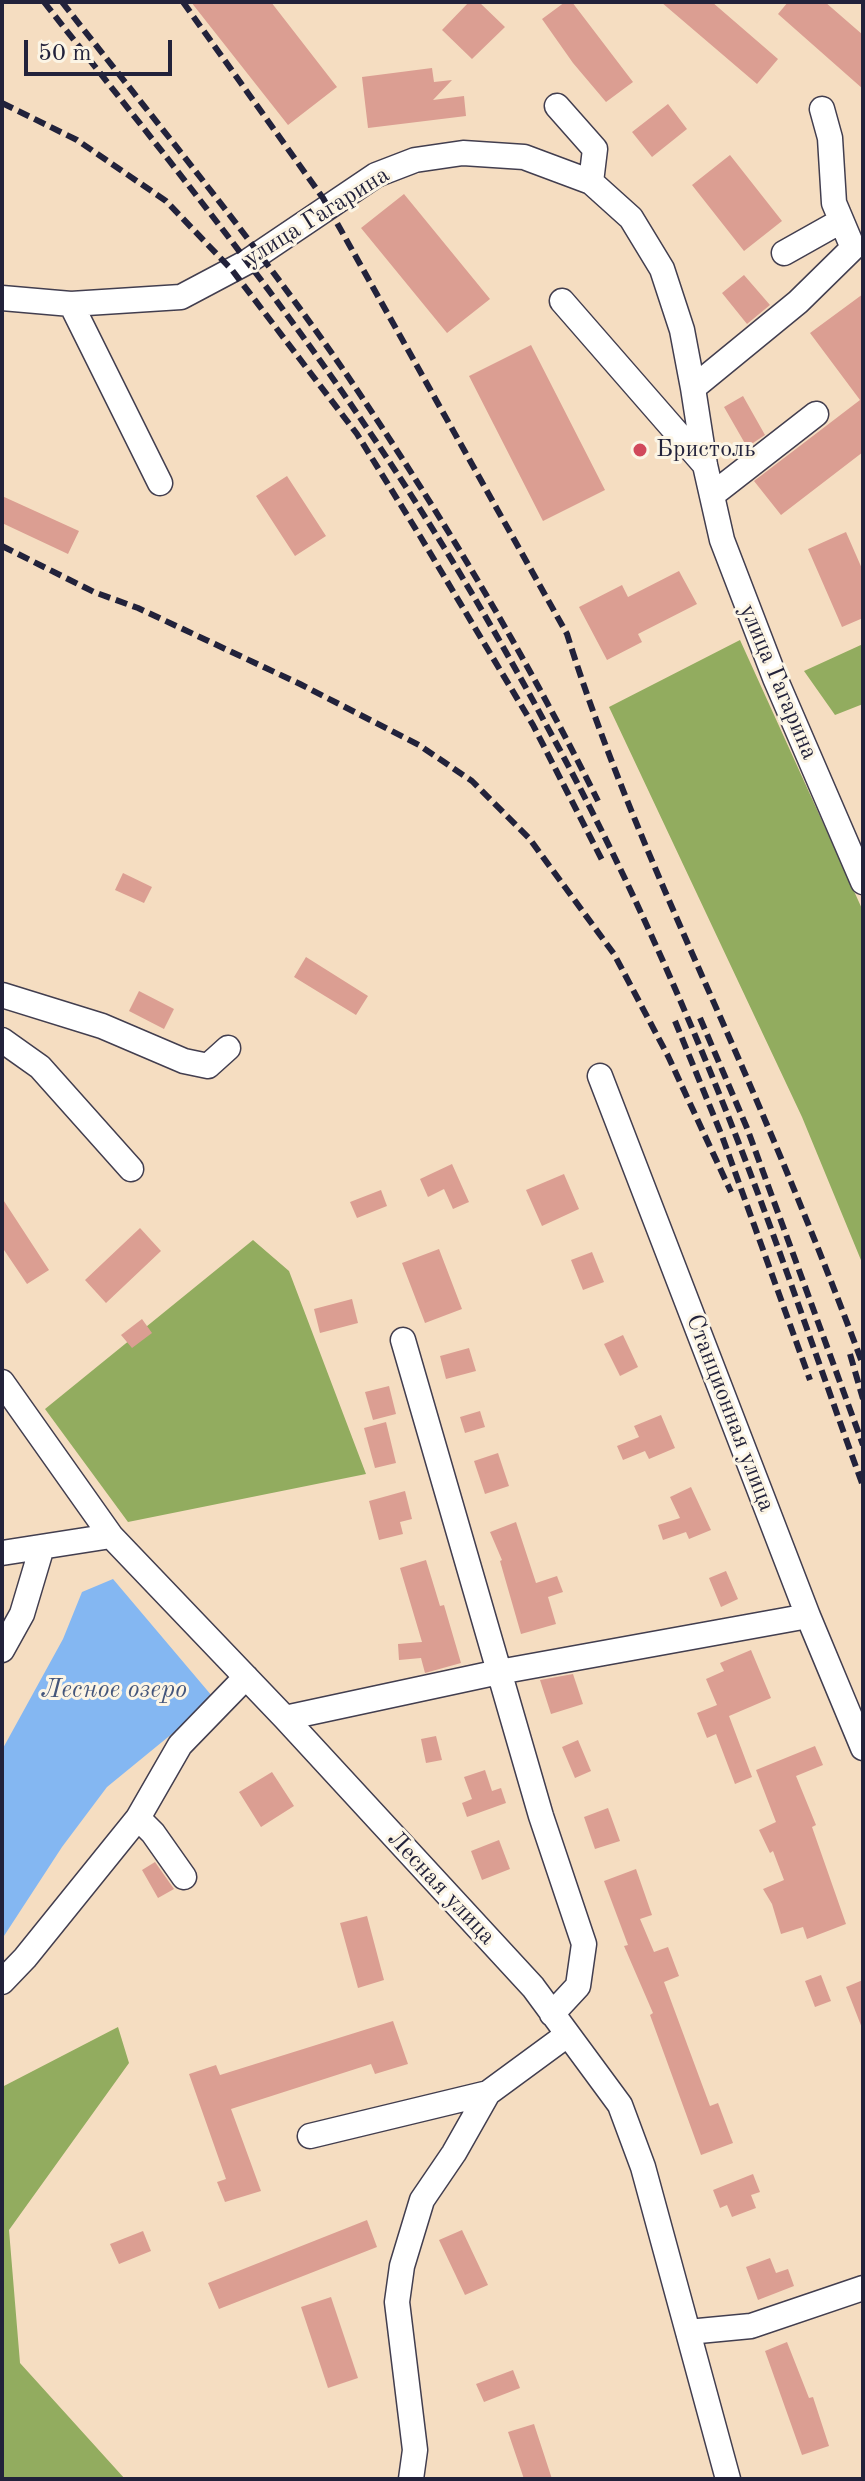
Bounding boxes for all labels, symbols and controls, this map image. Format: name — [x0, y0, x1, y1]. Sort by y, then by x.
scale bar — [28, 24, 176, 74]
text: 50 m — [38, 42, 92, 66]
street label: улица Гагарина — [239, 161, 395, 273]
place label: Бристоль — [656, 436, 755, 464]
marker: Бристоль — [631, 441, 649, 459]
street label: улица Гагарина — [732, 600, 824, 764]
street label: Станционная улица — [679, 1310, 781, 1516]
water label: Лесное озеро — [41, 1674, 187, 1706]
street label: Лесная улица — [381, 1825, 501, 1951]

